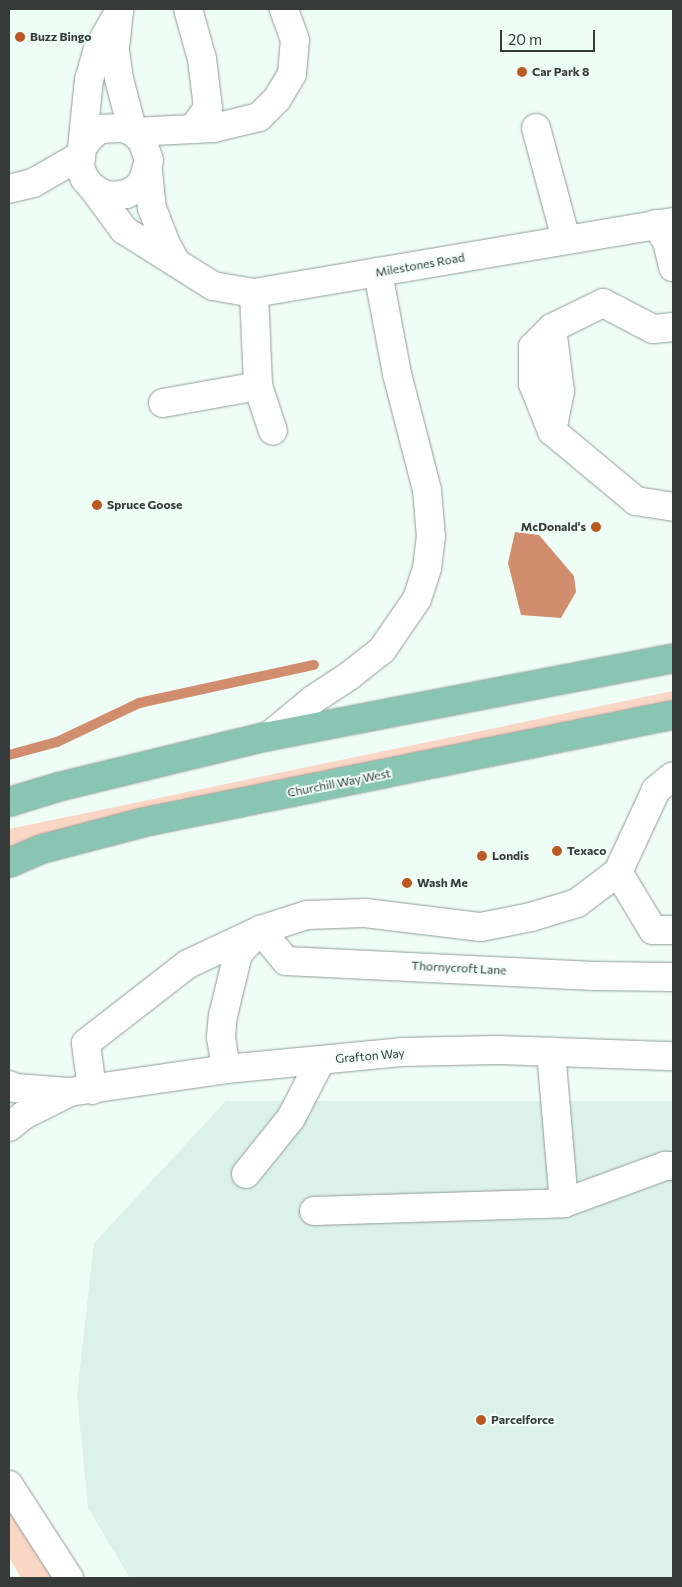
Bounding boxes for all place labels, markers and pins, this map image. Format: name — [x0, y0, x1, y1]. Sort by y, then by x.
place label: Buzz Bingo — [30, 30, 91, 44]
marker: Buzz Bingo — [14, 31, 26, 43]
place label: Car Park 8 — [532, 65, 589, 79]
marker: Car Park 8 — [516, 66, 528, 78]
place label: Spruce Goose — [107, 498, 182, 512]
marker: Spruce Goose — [91, 499, 103, 511]
place label: McDonald's — [521, 520, 586, 534]
marker: McDonald's — [590, 521, 602, 533]
place label: Texaco — [567, 844, 606, 858]
marker: Texaco — [551, 845, 563, 857]
place label: Londis — [492, 849, 529, 863]
marker: Londis — [476, 850, 488, 862]
place label: Wash Me — [417, 876, 468, 890]
marker: Wash Me — [401, 877, 413, 889]
place label: Parcelforce — [491, 1413, 554, 1427]
marker: Parcelforce — [475, 1414, 487, 1426]

